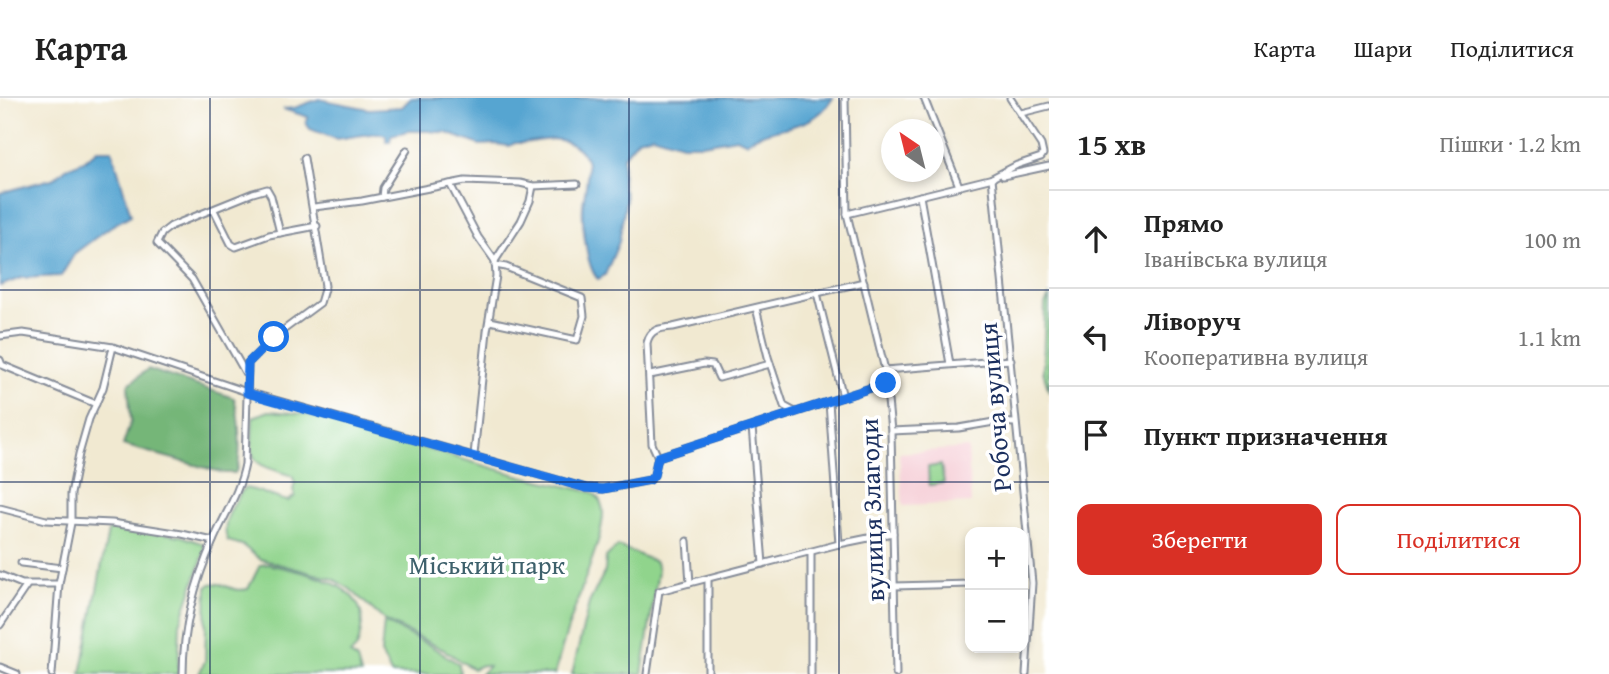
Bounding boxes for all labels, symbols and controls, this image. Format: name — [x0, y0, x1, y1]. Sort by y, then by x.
text: Карта — [35, 24, 127, 72]
text: Карта — [1253, 31, 1316, 66]
text: Шари — [1354, 31, 1412, 66]
text: Поділитися — [1450, 31, 1574, 66]
north arrow — [881, 119, 944, 182]
text: 15 хв — [1077, 122, 1146, 166]
text: Пішки · 1.2 km — [1439, 127, 1581, 160]
text: Прямо — [1144, 203, 1224, 242]
icon: ahead — [1077, 220, 1115, 258]
text: 100 m — [1524, 223, 1581, 256]
text: Іванівська вулиця — [1144, 242, 1327, 275]
text: Ліворуч — [1144, 301, 1241, 340]
icon: left — [1077, 318, 1115, 356]
route start — [258, 321, 289, 352]
street label: Робоча вулиця — [968, 321, 1021, 493]
text: 1.1 km — [1518, 321, 1581, 354]
text: Кооперативна вулиця — [1144, 340, 1368, 373]
route end — [870, 367, 901, 398]
icon: arrive — [1077, 416, 1115, 454]
text: Пункт призначення — [1144, 416, 1388, 455]
street label: вулиця Злагоди — [849, 418, 894, 602]
button: Зберегти — [1077, 504, 1322, 575]
button: Поділитися — [1336, 504, 1581, 575]
map controls — [965, 527, 1028, 653]
button: + — [965, 527, 1028, 590]
park label: Міський парк — [409, 545, 566, 584]
button: − — [965, 590, 1028, 653]

